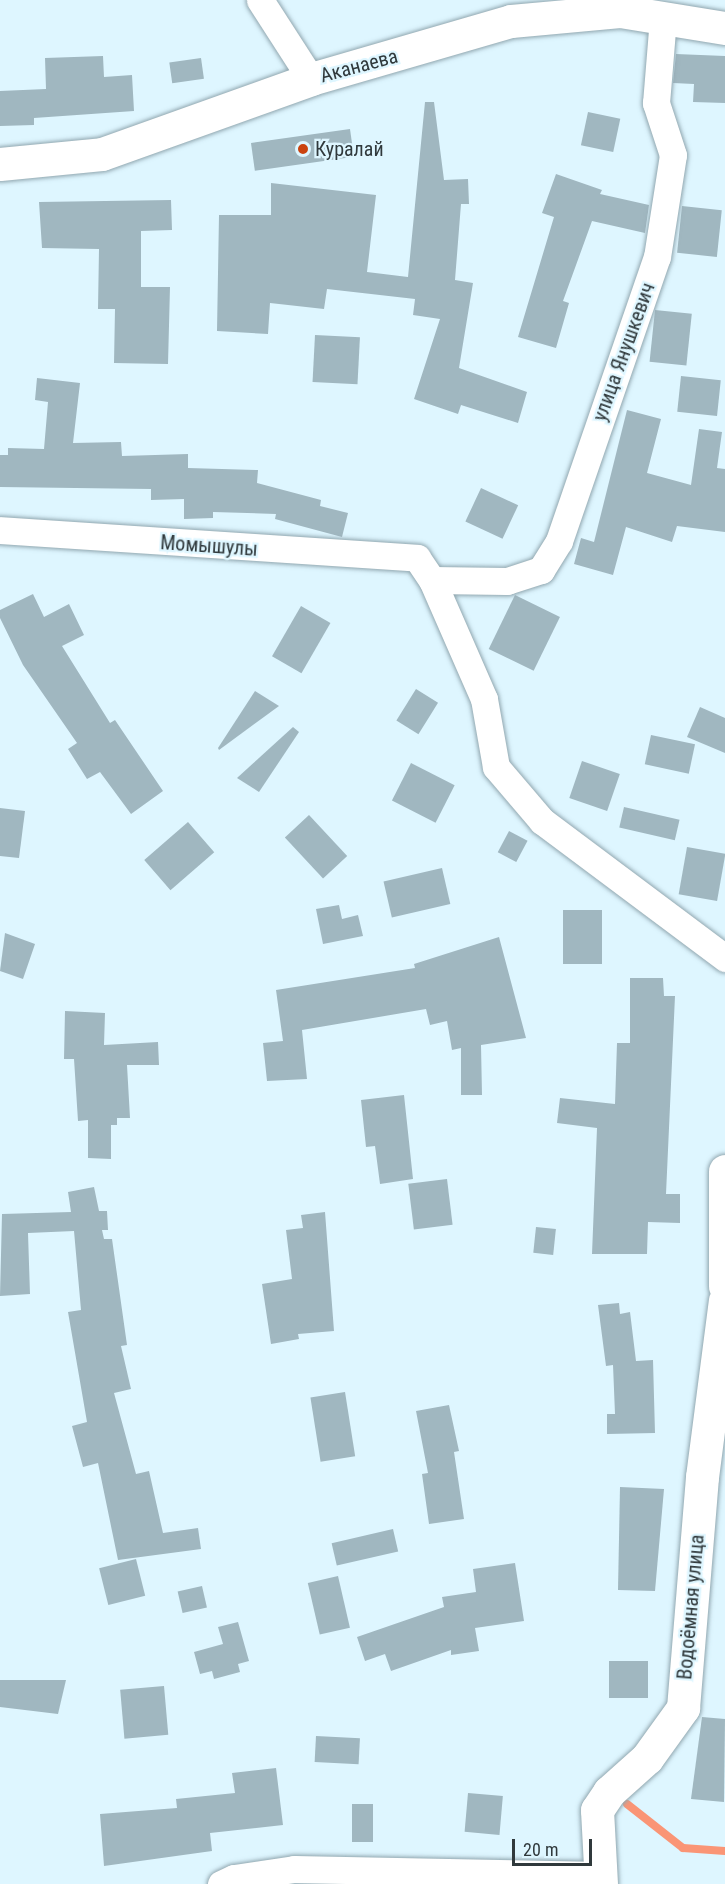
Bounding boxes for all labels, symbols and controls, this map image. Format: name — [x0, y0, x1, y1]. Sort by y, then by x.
street label: Аканаева — [317, 44, 401, 88]
place label: Куралай — [315, 137, 384, 161]
marker: Куралай — [296, 142, 310, 156]
street label: улица Янушкевич — [588, 280, 660, 424]
street label: Момышулы — [160, 531, 258, 561]
street label: Водоёмная улица — [673, 1533, 709, 1681]
scale bar — [515, 1827, 594, 1865]
text: 20 m — [523, 1839, 558, 1860]

